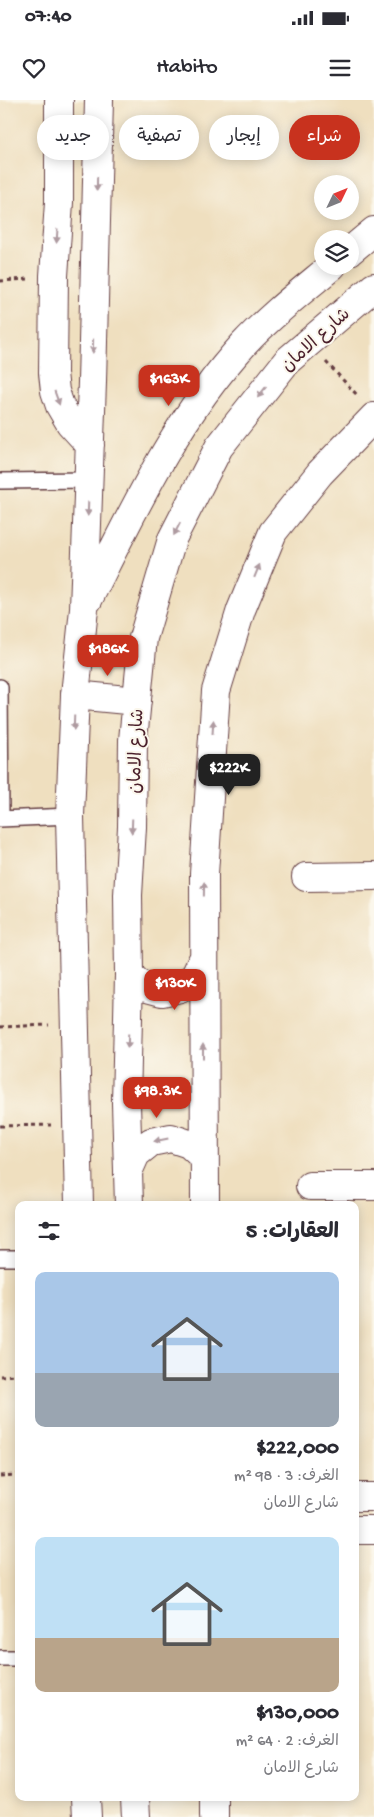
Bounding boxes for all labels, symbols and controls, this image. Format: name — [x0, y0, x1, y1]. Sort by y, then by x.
text: 07:40 — [25, 6, 71, 29]
icon: heart — [20, 54, 48, 82]
icon: menu — [326, 54, 354, 82]
text: Habito — [156, 55, 218, 81]
chip: جديد — [37, 115, 109, 160]
chip: تصفية — [119, 115, 199, 160]
chip: إيجار — [209, 115, 279, 160]
chip: شراء — [289, 115, 360, 160]
north arrow — [314, 175, 359, 220]
map controls — [314, 175, 359, 275]
one-way arrow — [93, 176, 101, 192]
one-way arrow — [52, 228, 60, 244]
button: layers — [314, 230, 359, 275]
street label: شارع الامان — [278, 305, 355, 377]
one-way arrow — [89, 338, 97, 354]
pin: $163K — [134, 364, 204, 407]
text: $163K — [150, 371, 188, 390]
one-way arrow — [257, 385, 268, 398]
one-way arrow — [54, 391, 62, 406]
one-way arrow — [84, 501, 92, 517]
one-way arrow — [173, 522, 181, 537]
one-way arrow — [254, 564, 262, 578]
pin: $186K — [73, 634, 143, 677]
text: $186K — [88, 641, 128, 660]
street label: شارع الامان — [126, 708, 149, 794]
one-way arrow — [70, 715, 78, 731]
one-way arrow — [210, 718, 218, 734]
pin: $222K — [194, 754, 264, 796]
text: $222K — [209, 760, 249, 779]
one-way arrow — [127, 818, 135, 834]
one-way arrow — [200, 881, 208, 897]
pin: $130K — [140, 968, 210, 1011]
text: $130K — [155, 975, 195, 994]
one-way arrow — [123, 1033, 131, 1049]
one-way arrow — [199, 1043, 207, 1059]
pin: $98.3K — [116, 1076, 198, 1119]
text: $98.3K — [134, 1083, 180, 1102]
one-way arrow — [153, 1136, 169, 1144]
icon: filters — [35, 1217, 63, 1245]
text: العقارات: 5 — [246, 1221, 339, 1246]
icon: home — [142, 1304, 232, 1394]
text: $222,000 — [256, 1437, 339, 1462]
text: الغرف: 3 · 98 m² — [234, 1468, 339, 1487]
text: شارع الامان — [263, 1495, 339, 1514]
icon: home — [142, 1569, 232, 1659]
text: $130,000 — [256, 1702, 339, 1727]
text: الغرف: 2 · 64 m² — [236, 1733, 339, 1752]
text: شارع الامان — [263, 1760, 339, 1779]

